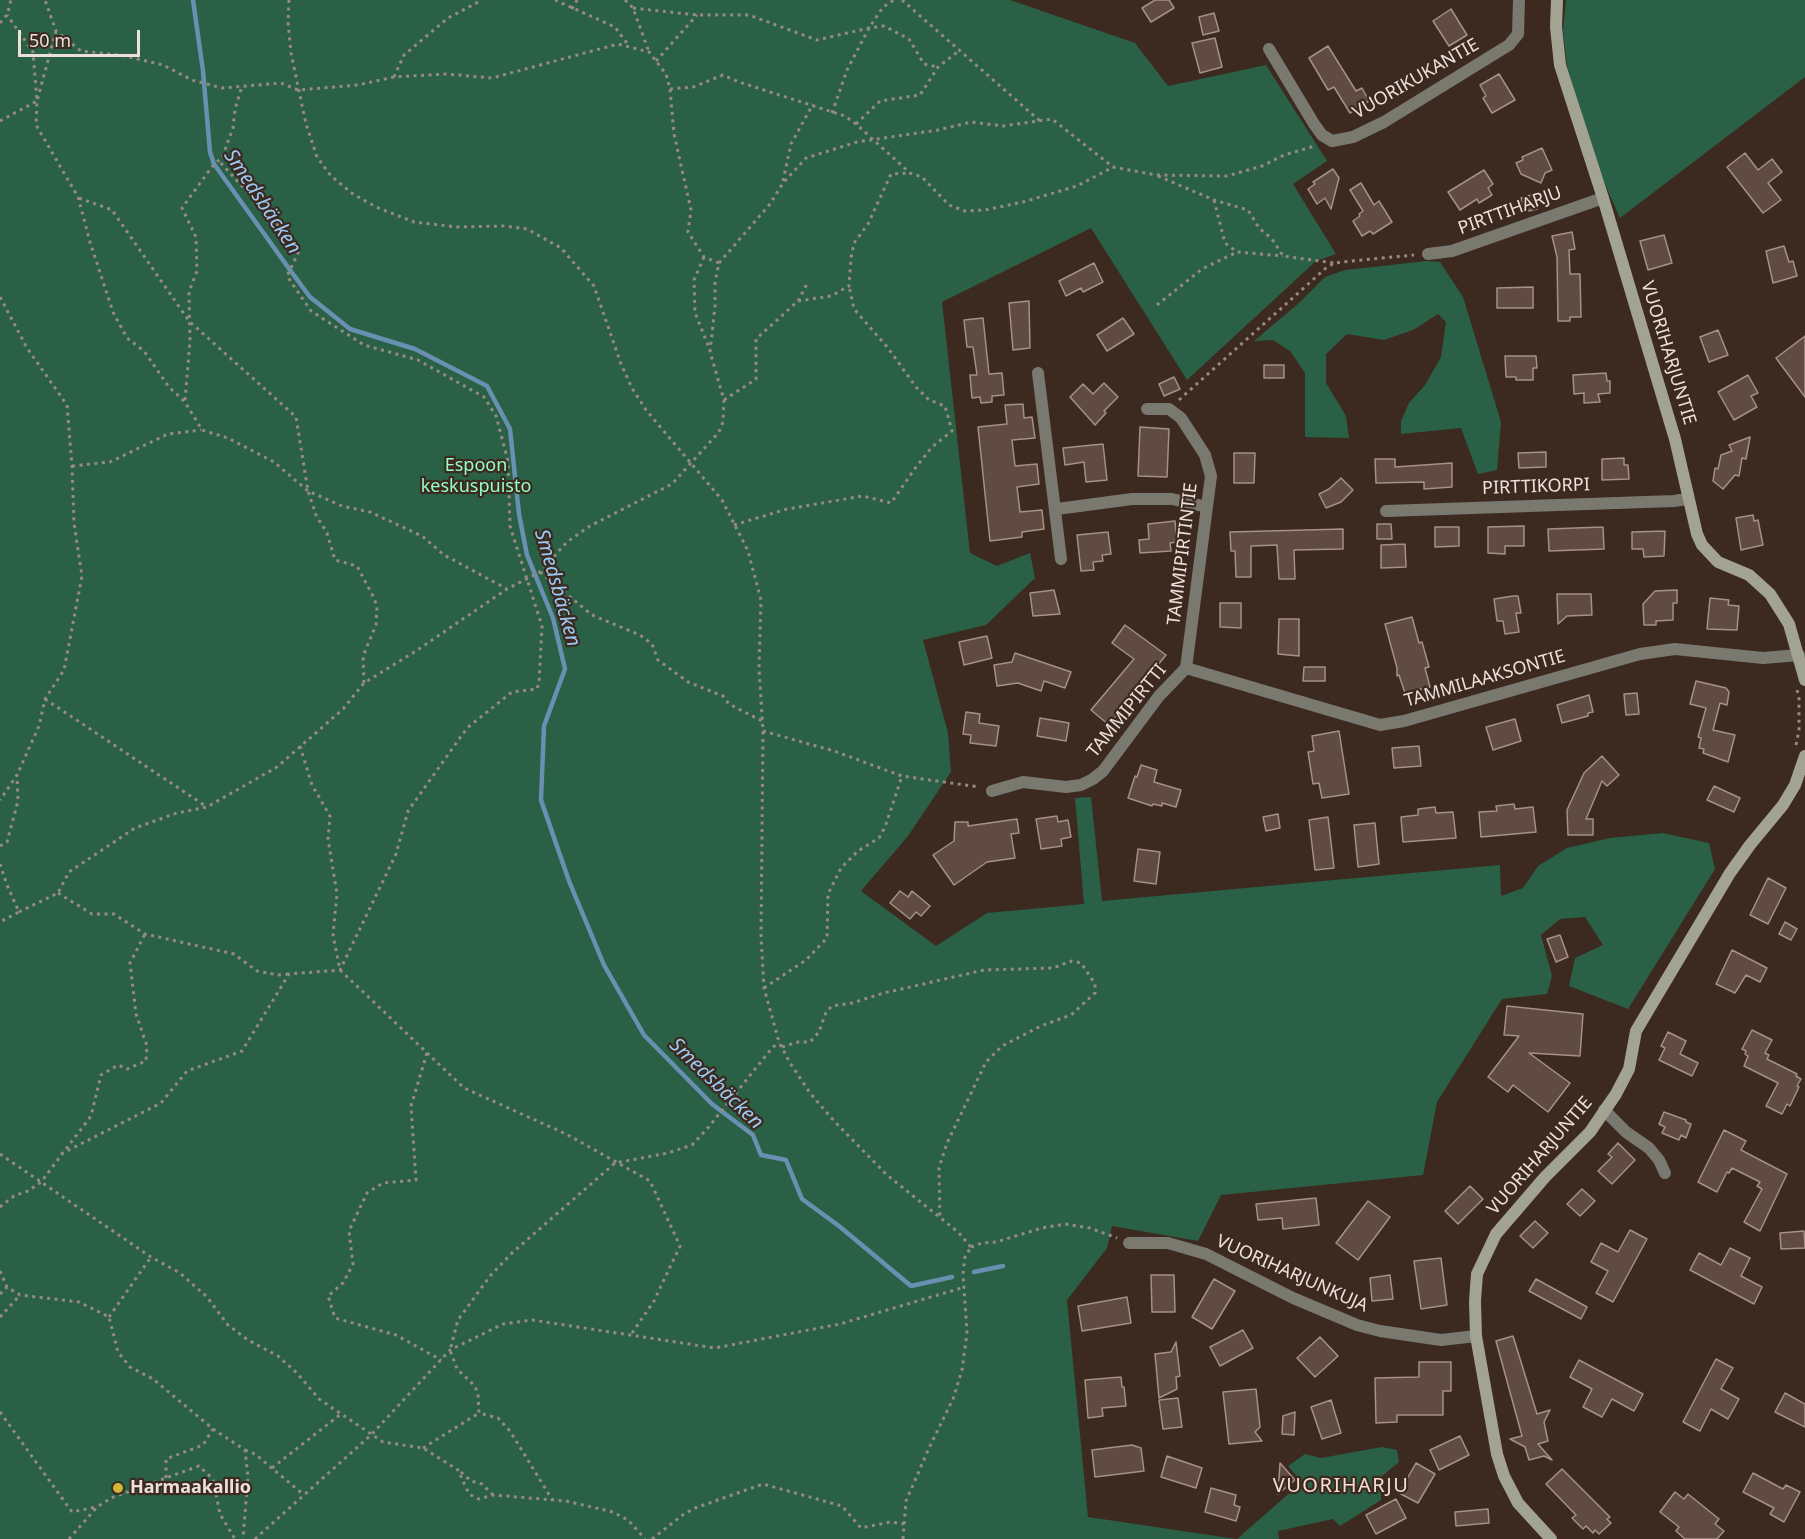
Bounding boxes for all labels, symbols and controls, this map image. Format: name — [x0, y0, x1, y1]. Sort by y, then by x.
scale bar — [21, 18, 142, 56]
text: 50 m — [29, 28, 71, 52]
street label: VUORIKUKANTIE — [1349, 34, 1483, 124]
water label: Smedsbäcken — [218, 145, 306, 259]
street label: PIRTTIHARJU — [1455, 182, 1565, 240]
street label: VUORIHARJUNTIE — [1636, 278, 1700, 428]
park label: Espoon keskuspuisto — [421, 455, 531, 498]
street label: PIRTTIKORPI — [1482, 474, 1590, 500]
street label: TAMMIPIRTINTIE — [1164, 482, 1202, 626]
water label: Smedsbäcken — [529, 527, 585, 649]
street label: TAMMILAAKSONTIE — [1402, 646, 1568, 712]
street label: TAMMIPIRTTI — [1083, 660, 1171, 762]
water label: Smedsbäcken — [664, 1033, 768, 1135]
street label: VUORIHARJUNTIE — [1483, 1093, 1597, 1219]
street label: VUORIHARJUNKUJA — [1213, 1231, 1371, 1317]
district label: VUORIHARJU — [1273, 1474, 1409, 1498]
place label: Harmaakallio — [130, 1477, 251, 1499]
marker: Harmaakallio — [111, 1481, 125, 1495]

